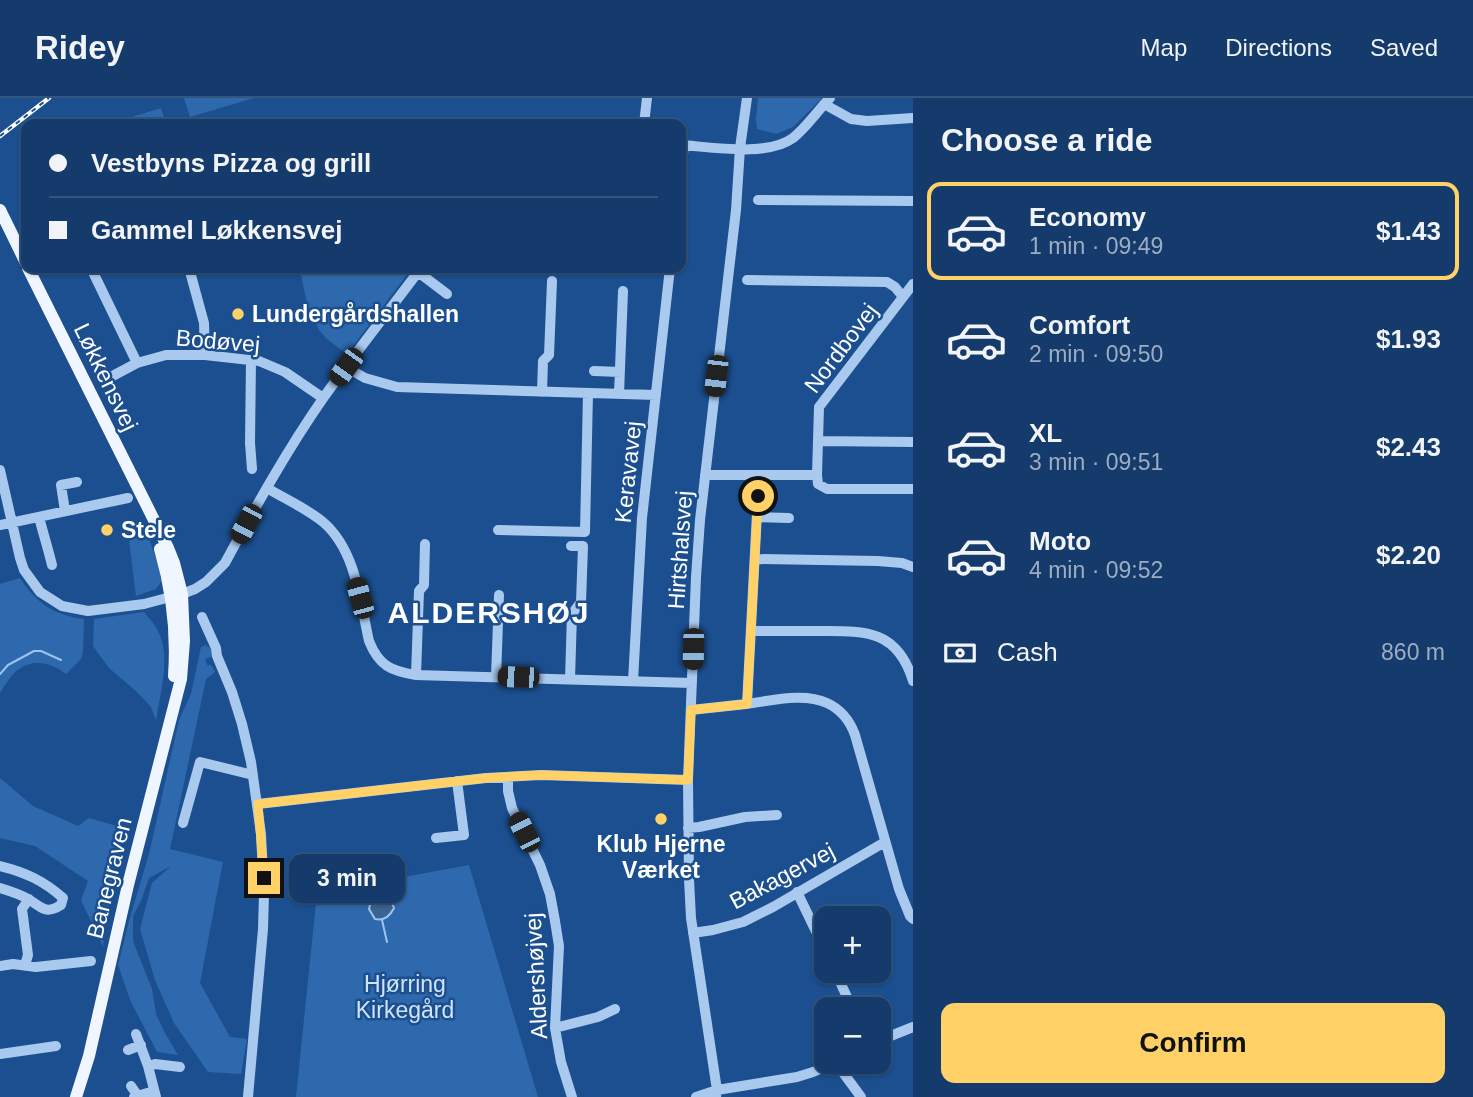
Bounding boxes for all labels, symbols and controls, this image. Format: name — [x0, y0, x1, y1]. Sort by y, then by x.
text: Ridey — [35, 29, 125, 66]
text: Map — [1141, 34, 1187, 61]
text: Directions — [1225, 34, 1332, 61]
text: Saved — [1370, 34, 1438, 61]
text: Choose a ride — [941, 122, 1153, 158]
text: Vestbyns Pizza og grill — [91, 148, 371, 178]
icon: car — [945, 200, 1008, 263]
text: Economy — [1029, 202, 1146, 232]
text: Gammel Løkkensvej — [91, 215, 342, 245]
text: $1.43 — [1376, 216, 1441, 246]
text: 1 min · 09:49 — [1029, 233, 1163, 259]
street label: Nordbovej — [799, 298, 883, 398]
place label: Lundergårdshallen — [252, 301, 459, 327]
marker: Lundergårdshallen — [230, 306, 246, 322]
icon: car — [945, 308, 1008, 371]
text: Comfort — [1029, 310, 1130, 340]
street label: Løkkensvej — [69, 319, 143, 435]
street label: Bodøvej — [175, 324, 261, 358]
text: $1.93 — [1376, 324, 1441, 354]
text: 2 min · 09:50 — [1029, 341, 1163, 367]
car — [326, 344, 367, 390]
car — [704, 354, 729, 398]
icon: car — [945, 416, 1008, 479]
text: XL — [1029, 418, 1062, 448]
street label: Keravavej — [610, 420, 646, 524]
text: $2.43 — [1376, 432, 1441, 462]
text: 3 min · 09:51 — [1029, 449, 1163, 475]
route start — [742, 480, 774, 512]
street label: Hirtshalsvej — [663, 490, 697, 610]
car — [227, 501, 266, 547]
place label: Stele — [121, 517, 176, 543]
marker: Stele — [99, 522, 115, 538]
icon: car — [945, 524, 1008, 587]
text: Moto — [1029, 526, 1091, 556]
text: $2.20 — [1376, 540, 1441, 570]
text: 4 min · 09:52 — [1029, 557, 1163, 583]
car — [345, 575, 376, 621]
district label: ALDERSHØJ — [387, 596, 591, 629]
car — [683, 628, 704, 670]
icon: cash — [941, 634, 979, 672]
text: Cash — [997, 637, 1058, 667]
text: 860 m — [1381, 639, 1445, 665]
car — [497, 666, 540, 688]
car — [506, 809, 543, 855]
marker: Klub Hjerne Værket — [653, 811, 669, 827]
street label: Banegraven — [81, 815, 137, 941]
place label: Klub Hjerne Værket — [596, 831, 726, 883]
street label: Bakagervej — [725, 838, 839, 914]
callout: 3 min — [288, 854, 404, 902]
route end — [248, 862, 280, 894]
text: 3 min — [317, 865, 377, 891]
map controls — [814, 906, 891, 1074]
button: + — [814, 906, 891, 983]
street label: Aldershøjvej — [520, 912, 552, 1040]
park label: Hjørring Kirkegård — [356, 971, 454, 1023]
button: − — [814, 997, 891, 1074]
button: Confirm — [941, 1003, 1445, 1083]

